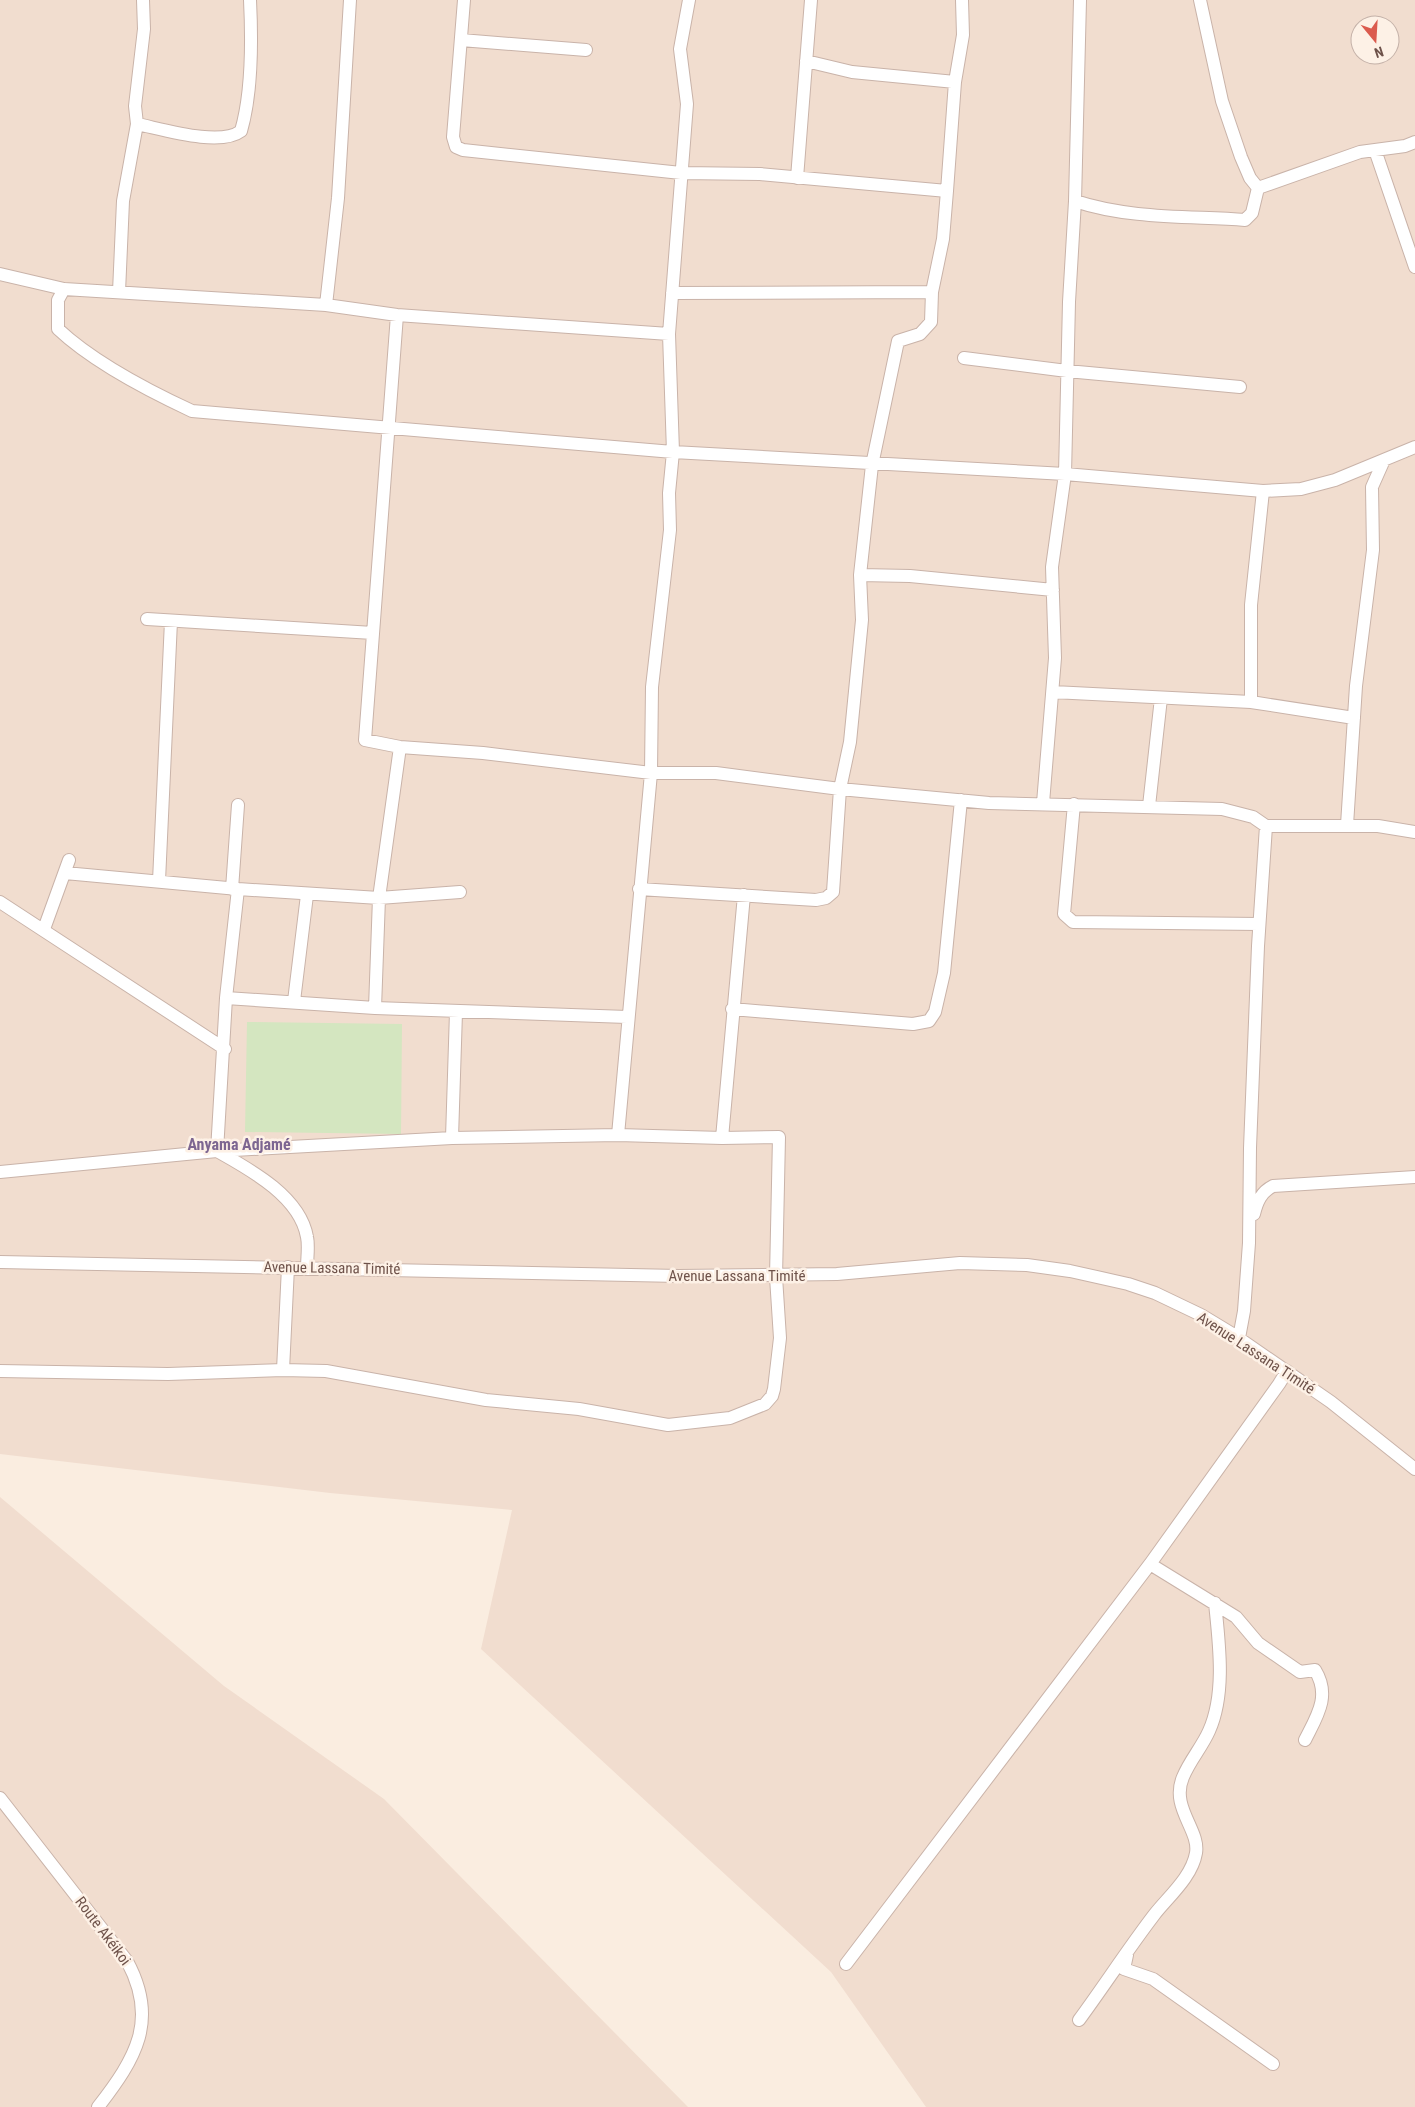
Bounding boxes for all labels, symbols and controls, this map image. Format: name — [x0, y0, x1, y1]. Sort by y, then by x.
north arrow — [1350, 15, 1400, 65]
text: N — [1372, 43, 1386, 61]
district label: Anyama Adjamé — [187, 1135, 291, 1154]
street label: Avenue Lassana Timité — [263, 1258, 401, 1278]
street label: Avenue Lassana Timité — [669, 1267, 805, 1285]
street label: Avenue Lassana Timité — [1194, 1308, 1318, 1398]
street label: Route Akéikoi — [71, 1893, 135, 1969]

